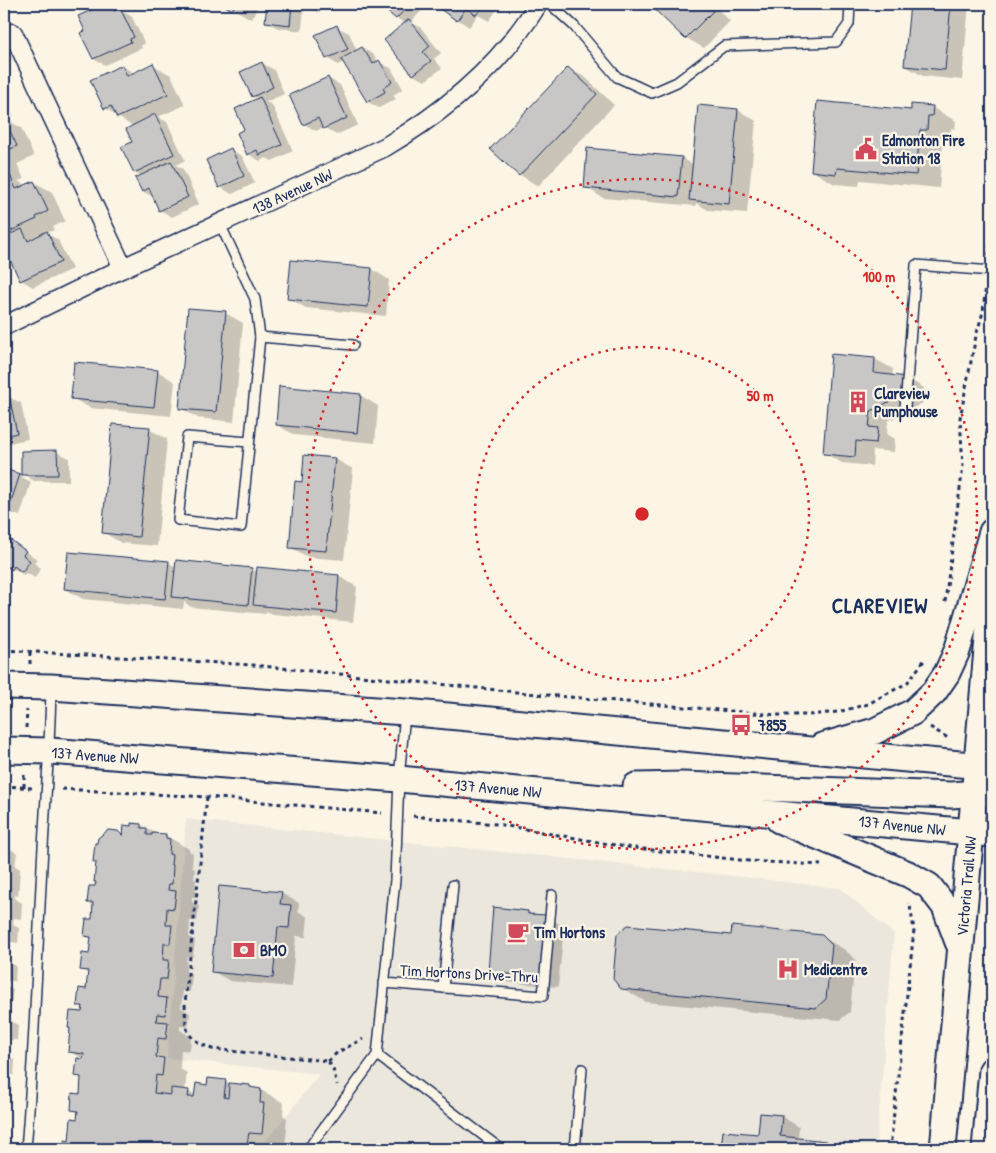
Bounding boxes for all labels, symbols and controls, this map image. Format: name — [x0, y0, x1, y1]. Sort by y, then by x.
place label: Edmonton Fire Station 18 — [882, 129, 965, 169]
public building icon: Edmonton Fire Station 18 — [853, 136, 879, 162]
street label: 138 Avenue NW — [248, 163, 336, 219]
text: 100 m — [863, 266, 895, 287]
place label: Clareview Pumphouse — [874, 382, 939, 423]
text: 50 m — [747, 385, 773, 406]
building icon: Clareview Pumphouse — [845, 389, 871, 415]
centre of rings — [633, 505, 651, 523]
district label: CLAREVIEW — [832, 591, 928, 620]
bus stop icon: 7855 — [728, 712, 754, 738]
place label: 7855 — [757, 714, 787, 736]
street label: 137 Avenue NW — [51, 741, 139, 769]
street label: 137 Avenue NW — [454, 773, 543, 803]
street label: 137 Avenue NW — [857, 810, 947, 841]
street label: Victoria Trail NW — [951, 835, 981, 937]
cafe icon: Tim Hortons — [505, 919, 531, 945]
place label: Tim Hortons — [533, 921, 606, 943]
bank icon: BMO — [231, 937, 257, 963]
place label: BMO — [260, 939, 287, 961]
hospital icon: Medicentre — [775, 956, 801, 982]
street label: Tim Hortons Drive-Thru — [399, 958, 539, 988]
place label: Medicentre — [804, 958, 868, 980]

